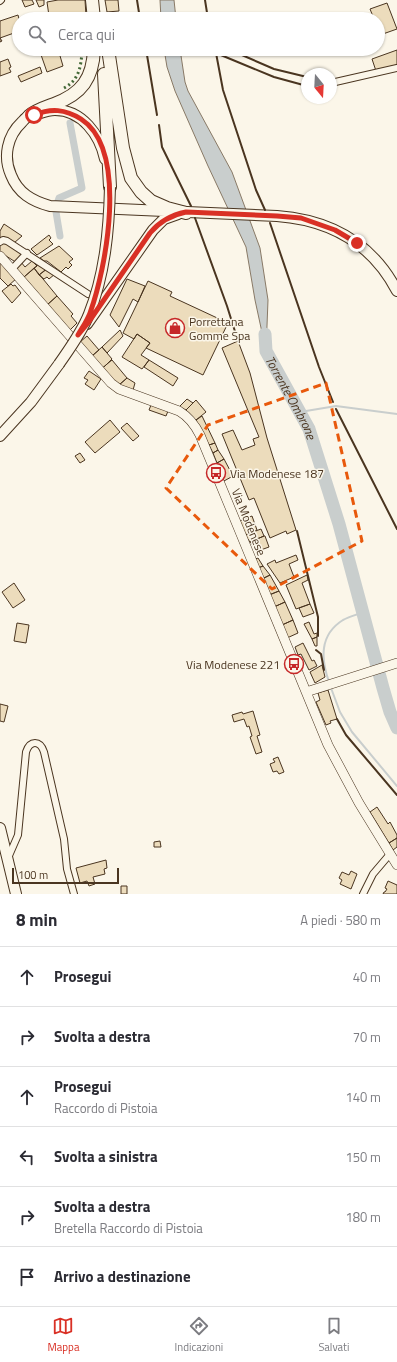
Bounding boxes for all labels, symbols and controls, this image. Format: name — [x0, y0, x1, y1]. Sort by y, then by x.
search box — [12, 12, 385, 56]
icon: search — [26, 23, 48, 45]
text: Cerca qui — [58, 23, 115, 46]
north arrow — [301, 68, 337, 104]
route start — [25, 106, 43, 124]
route end — [348, 234, 366, 252]
place label: Porrettana Gomme Spa — [189, 312, 250, 345]
shop icon: Porrettana Gomme Spa — [164, 317, 186, 339]
water label: Torrente Ombrone — [260, 352, 322, 443]
bus stop icon: Via Modenese 187 — [205, 462, 227, 484]
place label: Via Modenese 187 — [230, 464, 324, 483]
street label: Via Modenese — [227, 485, 271, 559]
bus stop icon: Via Modenese 221 — [283, 653, 305, 675]
place label: Via Modenese 221 — [186, 655, 280, 674]
scale bar — [12, 866, 119, 885]
text: 100 m — [18, 867, 48, 883]
text: 8 min — [16, 907, 57, 933]
text: A piedi · 580 m — [300, 910, 381, 930]
text: Prosegui — [54, 965, 111, 988]
icon: ahead — [16, 966, 38, 988]
text: 40 m — [353, 967, 381, 987]
text: Svolta a destra — [54, 1025, 151, 1048]
icon: right — [16, 1026, 38, 1048]
text: 70 m — [353, 1027, 381, 1047]
text: Prosegui — [54, 1075, 111, 1098]
icon: ahead — [16, 1086, 38, 1108]
text: 140 m — [345, 1087, 381, 1107]
text: Raccordo di Pistoia — [54, 1098, 157, 1118]
text: Svolta a sinistra — [54, 1145, 158, 1168]
icon: left — [16, 1146, 38, 1168]
text: 150 m — [345, 1147, 381, 1167]
text: Svolta a destra — [54, 1195, 151, 1218]
icon: right — [16, 1206, 38, 1228]
text: 180 m — [345, 1207, 381, 1227]
text: Bretella Raccordo di Pistoia — [54, 1218, 203, 1238]
text: Arrivo a destinazione — [54, 1265, 191, 1288]
icon: arrive — [16, 1266, 38, 1288]
tab: Mappa — [48, 1315, 79, 1355]
tab: Indicazioni — [175, 1315, 223, 1355]
tab: Salvati — [318, 1315, 349, 1355]

